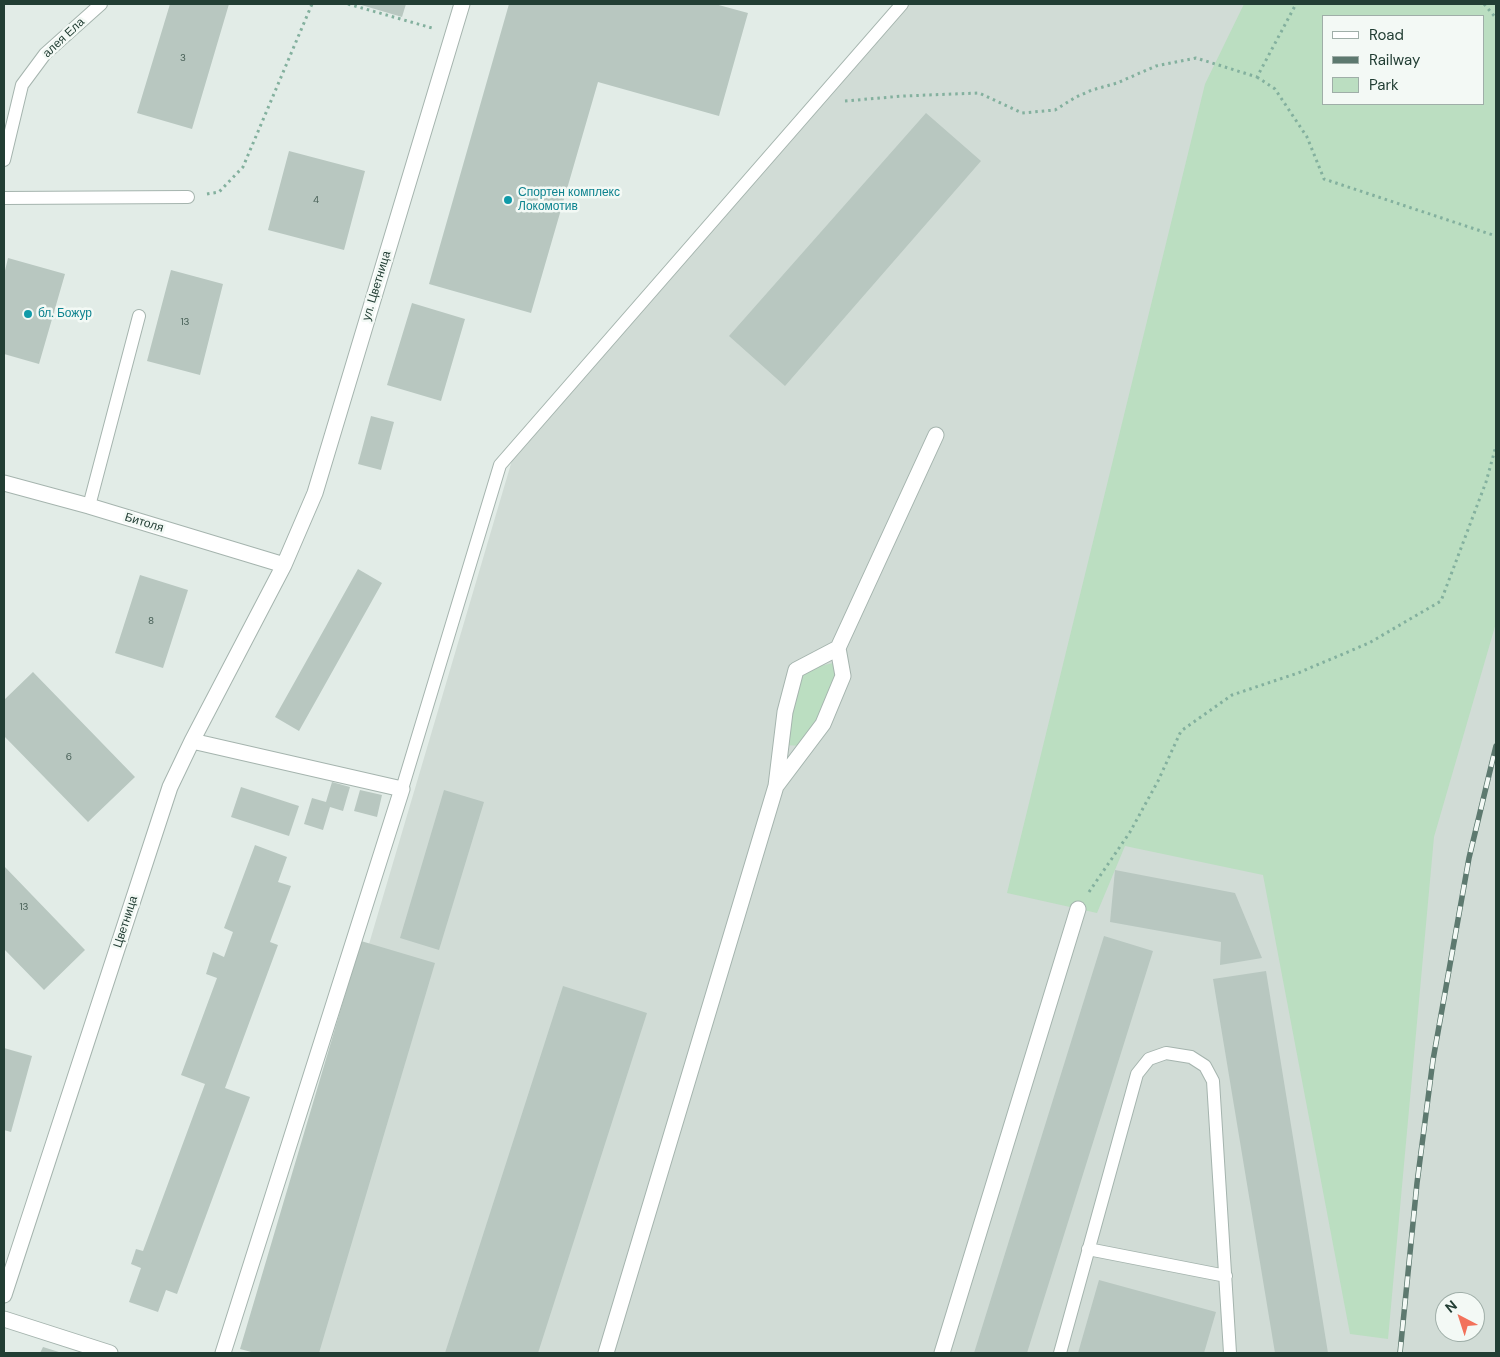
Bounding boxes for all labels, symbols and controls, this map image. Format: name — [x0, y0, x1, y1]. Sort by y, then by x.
street label: алея Ела — [40, 15, 88, 61]
legend — [1322, 15, 1485, 105]
text: Road — [1369, 25, 1404, 45]
text: Railway — [1369, 50, 1420, 70]
house number: 3 — [180, 52, 186, 64]
text: Park — [1369, 75, 1399, 95]
place label: Спортен комплекс Локомотив — [518, 186, 620, 214]
house number: 4 — [313, 194, 319, 206]
marker: Спортен комплекс Локомотив — [502, 194, 514, 206]
street label: ул. Цветница — [360, 249, 394, 323]
place label: бл. Божур — [38, 307, 92, 321]
marker: бл. Божур — [22, 308, 34, 320]
house number: 13 — [180, 316, 190, 328]
street label: Битоля — [123, 510, 165, 536]
house number: 8 — [148, 615, 154, 627]
house number: 6 — [66, 751, 72, 763]
street label: Цветница — [111, 894, 141, 950]
house number: 13 — [19, 901, 29, 913]
north arrow — [1435, 1292, 1485, 1342]
text: N — [1441, 1296, 1461, 1316]

